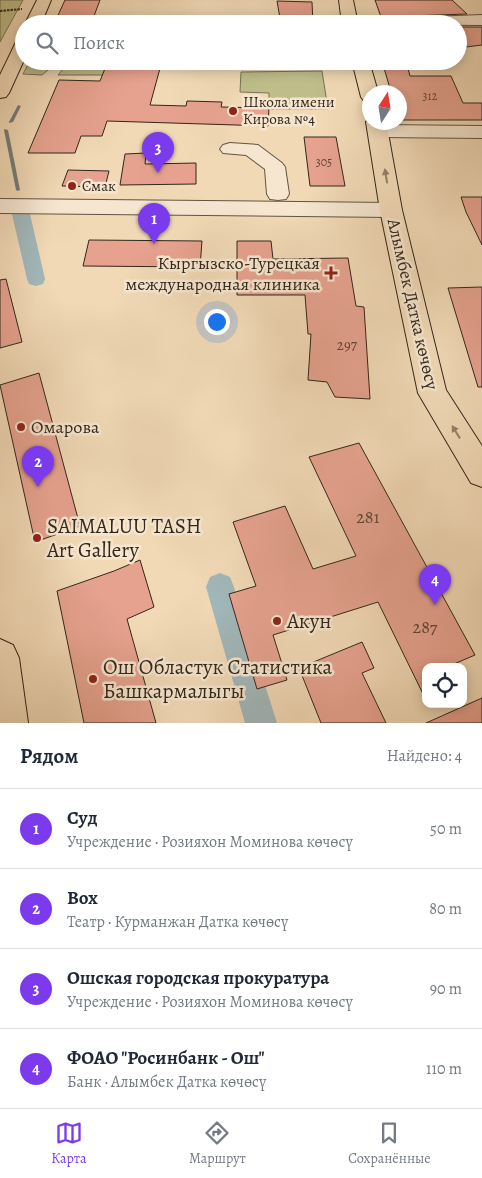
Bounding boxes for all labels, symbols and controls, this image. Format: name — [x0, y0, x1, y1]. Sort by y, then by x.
search box — [15, 15, 467, 70]
icon: search — [33, 29, 61, 57]
text: Поиск — [73, 30, 125, 56]
north arrow — [362, 85, 407, 130]
house number: 312 — [423, 88, 438, 104]
place label: Школа имени Кирова №4 — [243, 92, 335, 129]
marker: Школа имени Кирова №4 — [227, 105, 239, 117]
pin: 3 — [142, 132, 174, 173]
house number: 305 — [316, 154, 332, 170]
one-way arrow — [382, 168, 390, 184]
place label: Смак — [82, 176, 116, 196]
marker: Смак — [66, 180, 78, 192]
pin: 1 — [138, 203, 170, 244]
street label: Алымбек Датка көчөсү — [381, 215, 445, 393]
place label: Кыргызско-Турецкая международная клиника — [125, 251, 321, 296]
marker: Кыргызско-Турецкая международная клиника — [324, 266, 338, 280]
your location — [204, 309, 230, 335]
house number: 297 — [337, 335, 358, 355]
place label: Омарова — [31, 415, 100, 439]
marker: Омарова — [15, 421, 27, 433]
one-way arrow — [452, 425, 461, 438]
pin: 2 — [22, 446, 54, 487]
house number: 281 — [356, 505, 380, 529]
place label: SAIMALUU TASH Art Gallery — [46, 512, 202, 564]
marker: SAIMALUU TASH Art Gallery — [31, 532, 43, 544]
pin: 4 — [419, 564, 451, 605]
place label: Акун — [286, 607, 331, 635]
marker: Акун — [271, 615, 283, 627]
house number: 287 — [413, 615, 438, 639]
place label: Ош Областук Статистика Башкармалыгы — [103, 653, 333, 705]
map controls — [422, 663, 467, 708]
button: locate — [422, 663, 467, 708]
marker: Ош Областук Статистика Башкармалыгы — [87, 673, 99, 685]
text: Рядом — [20, 742, 78, 770]
text: Найдено: 4 — [387, 745, 462, 767]
text: Суд — [67, 805, 97, 831]
text: 1 — [33, 818, 39, 840]
text: 50 m — [430, 818, 462, 840]
text: Учреждение · Розияхон Моминова көчөсү — [67, 831, 353, 853]
text: Box — [67, 885, 98, 911]
text: 2 — [32, 898, 40, 920]
text: 80 m — [429, 898, 462, 920]
text: Театр · Курманжан Датка көчөсү — [67, 911, 288, 933]
text: Ошская городская прокуратура — [67, 965, 329, 991]
text: 3 — [33, 978, 39, 1000]
text: 90 m — [430, 978, 462, 1000]
text: Учреждение · Розияхон Моминова көчөсү — [67, 991, 353, 1013]
text: ФОАО "Росинбанк - Ош" — [67, 1045, 265, 1071]
text: 4 — [32, 1058, 40, 1080]
text: 110 m — [426, 1058, 462, 1080]
text: Банк · Алымбек Датка көчөсү — [67, 1071, 266, 1093]
tab: Карта — [51, 1119, 87, 1168]
tab: Маршрут — [189, 1119, 246, 1168]
tab: Сохранённые — [348, 1119, 431, 1168]

